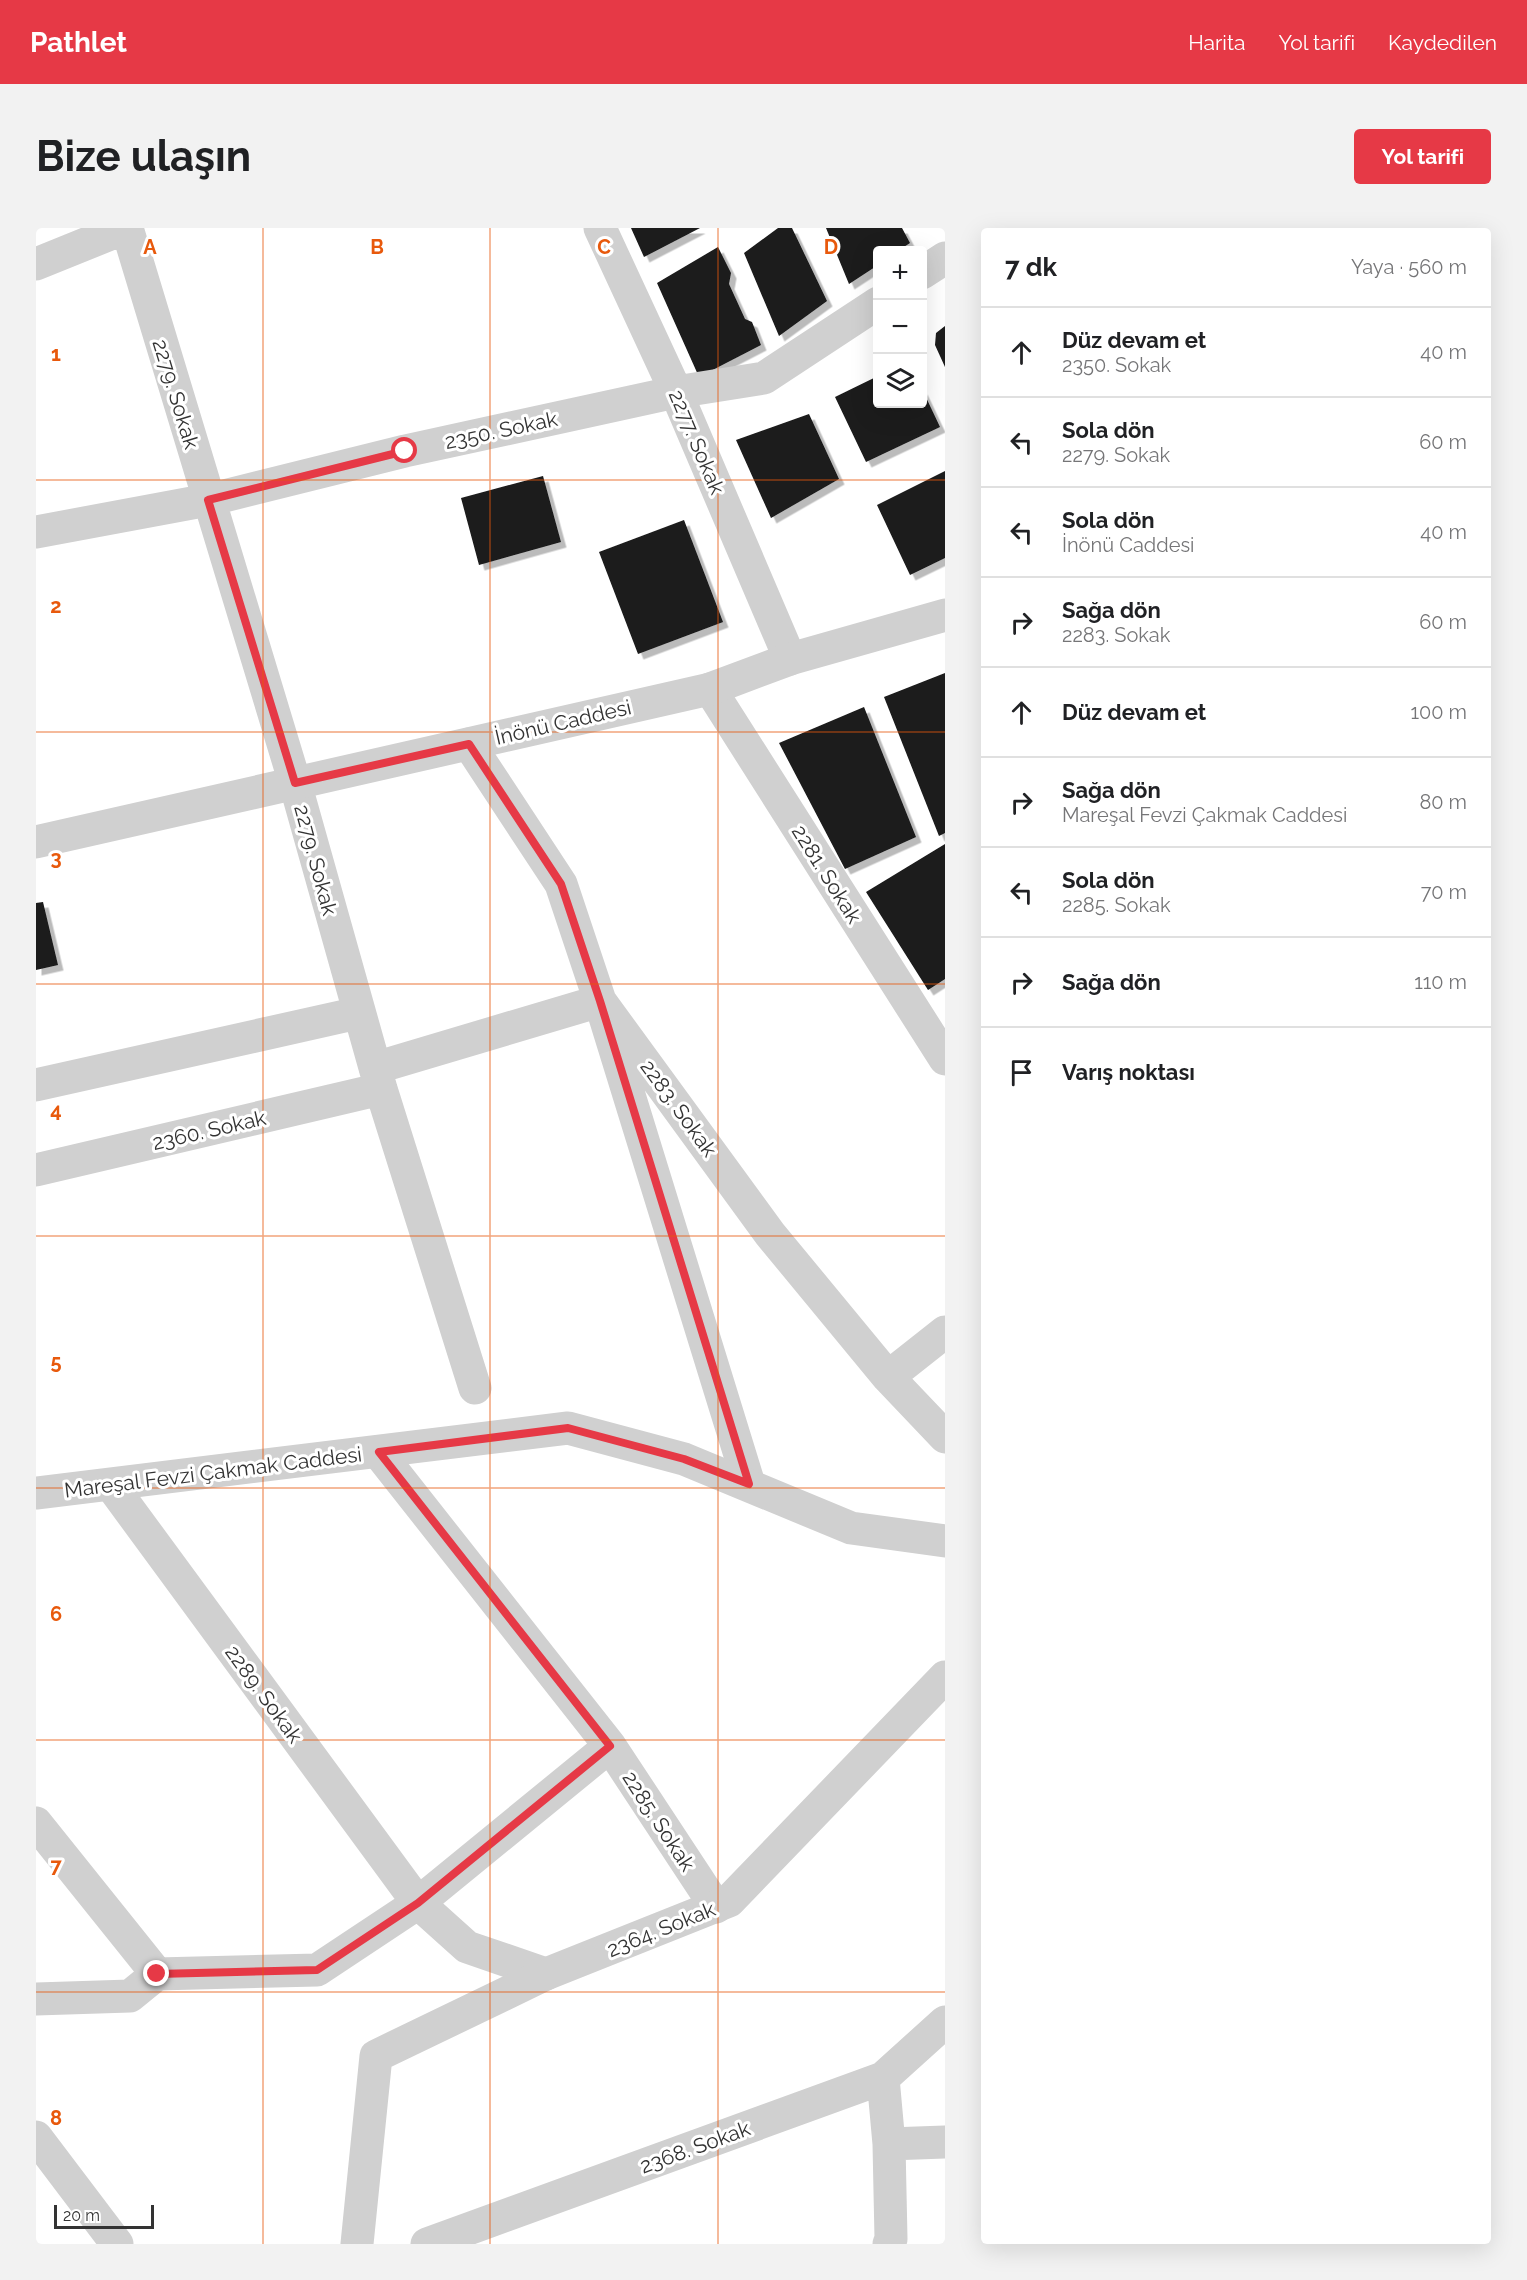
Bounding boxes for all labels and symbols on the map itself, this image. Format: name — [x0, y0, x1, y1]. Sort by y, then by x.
text: A — [143, 235, 157, 259]
text: B — [370, 235, 384, 259]
text: C — [597, 235, 611, 259]
text: D — [824, 235, 838, 259]
street label: 2279. Sokak — [147, 336, 205, 452]
text: 1 — [51, 342, 61, 366]
street label: 2277. Sokak — [664, 386, 730, 498]
street label: 2350. Sokak — [442, 406, 560, 454]
route start — [391, 437, 417, 463]
text: 2 — [50, 594, 62, 618]
street label: İnönü Caddesi — [492, 694, 634, 750]
street label: 2279. Sokak — [289, 802, 343, 918]
street label: 2281. Sokak — [787, 820, 867, 928]
text: 3 — [50, 846, 62, 870]
street label: 2283. Sokak — [635, 1055, 723, 1161]
text: 4 — [50, 1098, 62, 1122]
street label: 2360. Sokak — [150, 1105, 268, 1155]
text: 5 — [50, 1350, 62, 1374]
street label: Mareşal Fevzi Çakmak Caddesi — [63, 1441, 363, 1503]
text: 6 — [50, 1602, 62, 1626]
street label: 2289. Sokak — [220, 1640, 308, 1748]
street label: 2285. Sokak — [617, 1766, 701, 1876]
text: 7 — [50, 1854, 62, 1878]
street label: 2364. Sokak — [603, 1896, 719, 1962]
route end — [143, 1960, 169, 1986]
text: 8 — [50, 2106, 62, 2130]
street label: 2368. Sokak — [636, 2116, 754, 2178]
scale bar — [54, 2202, 154, 2230]

